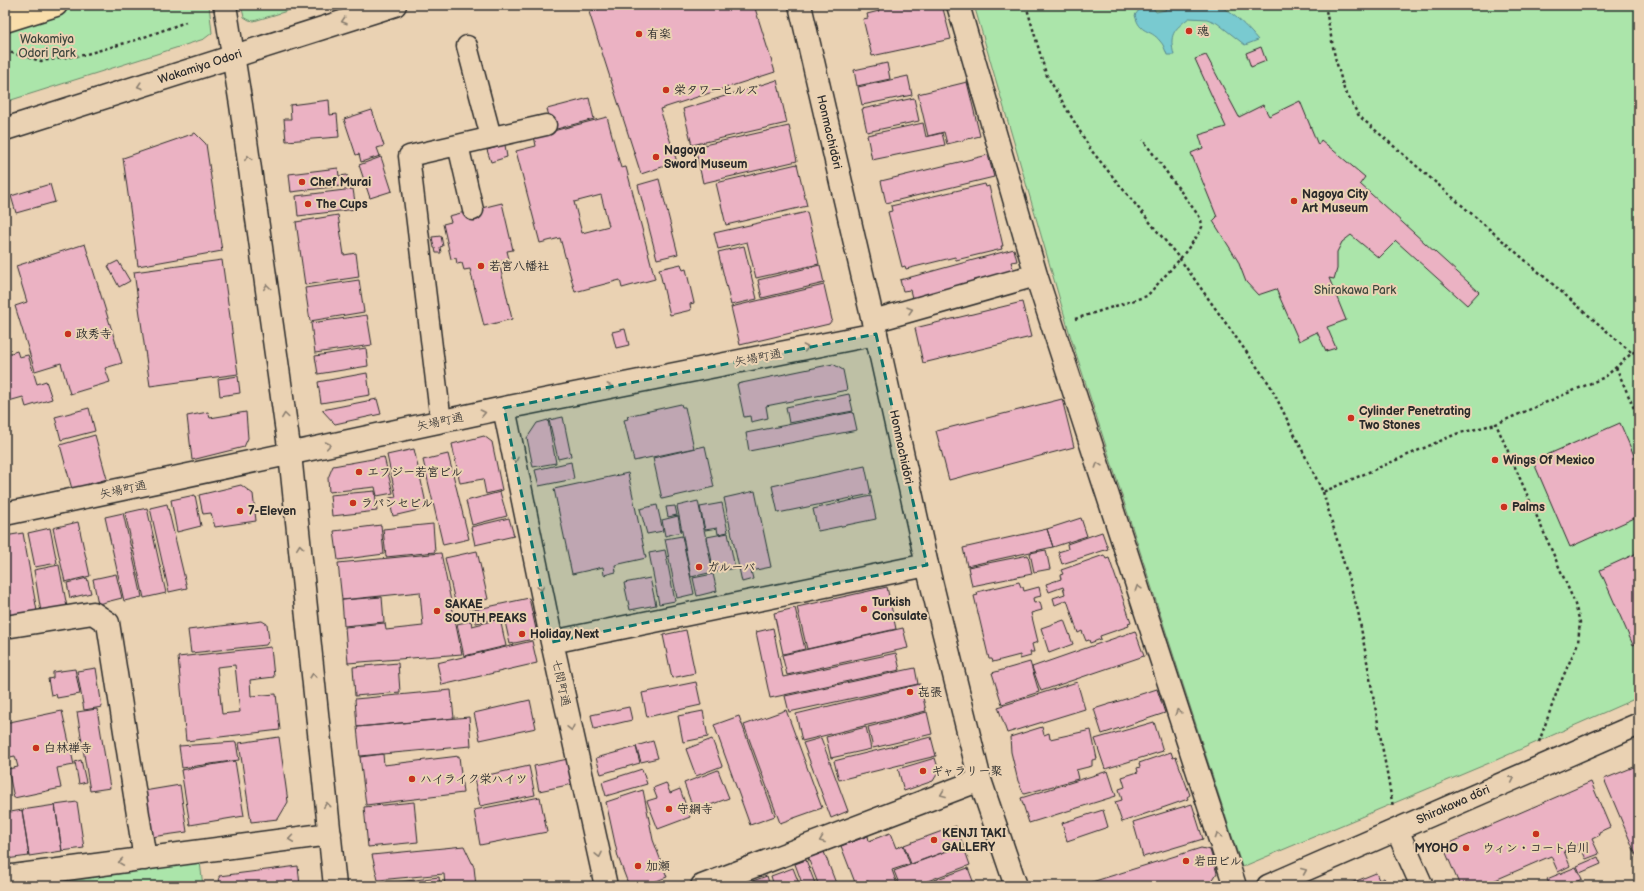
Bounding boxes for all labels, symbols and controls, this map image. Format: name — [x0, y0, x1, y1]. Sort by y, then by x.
one-way arrow — [341, 16, 348, 25]
place label: 魂 — [1197, 24, 1209, 39]
marker: 魂 — [1184, 26, 1194, 36]
place label: 有楽 — [647, 27, 671, 42]
marker: 有楽 — [634, 29, 644, 39]
park label: Wakamiya Odori Park — [18, 32, 76, 61]
street label: Wakamiya Odori — [156, 46, 244, 88]
one-way arrow — [137, 82, 144, 90]
place label: 栄タワーヒルズ — [674, 83, 758, 98]
marker: 栄タワーヒルズ — [661, 85, 671, 95]
street label: Honmachidōri — [813, 93, 845, 171]
place label: Nagoya Sword Museum — [664, 143, 747, 172]
marker: Nagoya Sword Museum — [651, 152, 661, 162]
one-way arrow — [244, 155, 253, 161]
place label: Chef Murai — [310, 175, 371, 190]
marker: Chef Murai — [297, 177, 307, 187]
place label: Nagoya City Art Museum — [1301, 187, 1368, 216]
marker: Nagoya City Art Museum — [1289, 196, 1299, 206]
place label: The Cups — [316, 197, 368, 212]
marker: The Cups — [303, 199, 313, 209]
place label: 若宮八幡社 — [489, 259, 549, 274]
marker: 若宮八幡社 — [476, 261, 486, 271]
park label: Shirakawa Park — [1314, 283, 1396, 298]
one-way arrow — [263, 284, 272, 290]
one-way arrow — [907, 306, 914, 315]
place label: 政秀寺 — [76, 327, 112, 342]
marker: 政秀寺 — [63, 329, 73, 339]
one-way arrow — [803, 345, 810, 353]
street label: 矢場町通 — [733, 346, 783, 370]
one-way arrow — [607, 384, 613, 392]
place label: Cylinder Penetrating Two Stones — [1359, 404, 1471, 433]
street label: Honmachidōri — [886, 408, 916, 486]
one-way arrow — [480, 409, 486, 418]
street label: 矢場町通 — [415, 410, 465, 434]
one-way arrow — [281, 413, 290, 419]
marker: Cylinder Penetrating Two Stones — [1346, 413, 1356, 423]
one-way arrow — [325, 442, 331, 450]
place label: Wings Of Mexico — [1503, 453, 1595, 468]
marker: Wings Of Mexico — [1490, 455, 1500, 465]
one-way arrow — [510, 457, 518, 463]
one-way arrow — [1094, 461, 1103, 468]
place label: エフジー若宮ビル — [367, 465, 463, 480]
marker: エフジー若宮ビル — [354, 467, 364, 477]
street label: 矢場町通 — [98, 478, 148, 502]
place label: ラパンセビル — [361, 496, 433, 511]
marker: ラパンセビル — [348, 498, 358, 508]
place label: Palms — [1512, 500, 1545, 515]
marker: Palms — [1499, 502, 1509, 512]
place label: 7-Eleven — [248, 504, 297, 519]
marker: 7-Eleven — [235, 506, 245, 516]
one-way arrow — [296, 544, 305, 550]
place label: ガルーバ — [707, 560, 755, 575]
marker: ガルーバ — [694, 562, 704, 572]
one-way arrow — [536, 585, 545, 591]
one-way arrow — [1134, 585, 1143, 592]
place label: Turkish Consulate — [872, 595, 927, 624]
place label: SAKAE SOUTH PEAKS — [445, 597, 527, 626]
marker: Turkish Consulate — [859, 604, 869, 614]
marker: SAKAE SOUTH PEAKS — [432, 606, 442, 616]
place label: Holiday Next — [530, 627, 599, 642]
marker: Holiday Next — [517, 629, 527, 639]
street label: 七間町通 — [549, 658, 573, 708]
one-way arrow — [309, 673, 318, 679]
place label: 㐂張 — [918, 685, 942, 700]
marker: 㐂張 — [905, 687, 915, 697]
one-way arrow — [1174, 709, 1183, 716]
one-way arrow — [567, 725, 575, 732]
place label: 白林禅寺 — [44, 741, 92, 756]
marker: 白林禅寺 — [31, 743, 41, 753]
place label: ギャラリー聚 — [931, 764, 1002, 779]
marker: ギャラリー聚 — [918, 766, 928, 776]
place label: ハイライク栄ハイツ — [420, 772, 528, 787]
marker: ハイライク栄ハイツ — [407, 774, 417, 784]
one-way arrow — [1508, 776, 1516, 784]
street label: Shirakawa dōri — [1414, 782, 1492, 828]
one-way arrow — [940, 789, 947, 797]
one-way arrow — [323, 802, 332, 808]
place label: 守綱寺 — [677, 802, 713, 817]
marker: 守綱寺 — [664, 804, 674, 814]
place label: KENJI TAKI GALLERY — [942, 826, 1006, 855]
marker: ウィン・コート白川 — [1531, 829, 1541, 839]
one-way arrow — [1214, 832, 1223, 839]
one-way arrow — [288, 834, 295, 843]
marker: KENJI TAKI GALLERY — [929, 835, 939, 845]
one-way arrow — [818, 836, 825, 844]
place label: MYOHO — [1415, 841, 1458, 856]
place label: ウィン・コート白川 — [1482, 841, 1590, 856]
marker: MYOHO — [1461, 843, 1471, 853]
one-way arrow — [595, 852, 603, 859]
place label: 岩田ビル — [1194, 854, 1242, 869]
marker: 岩田ビル — [1181, 856, 1191, 866]
one-way arrow — [118, 857, 124, 866]
place label: 加瀬 — [646, 859, 670, 874]
marker: 加瀬 — [633, 861, 643, 871]
one-way arrow — [1300, 867, 1307, 875]

